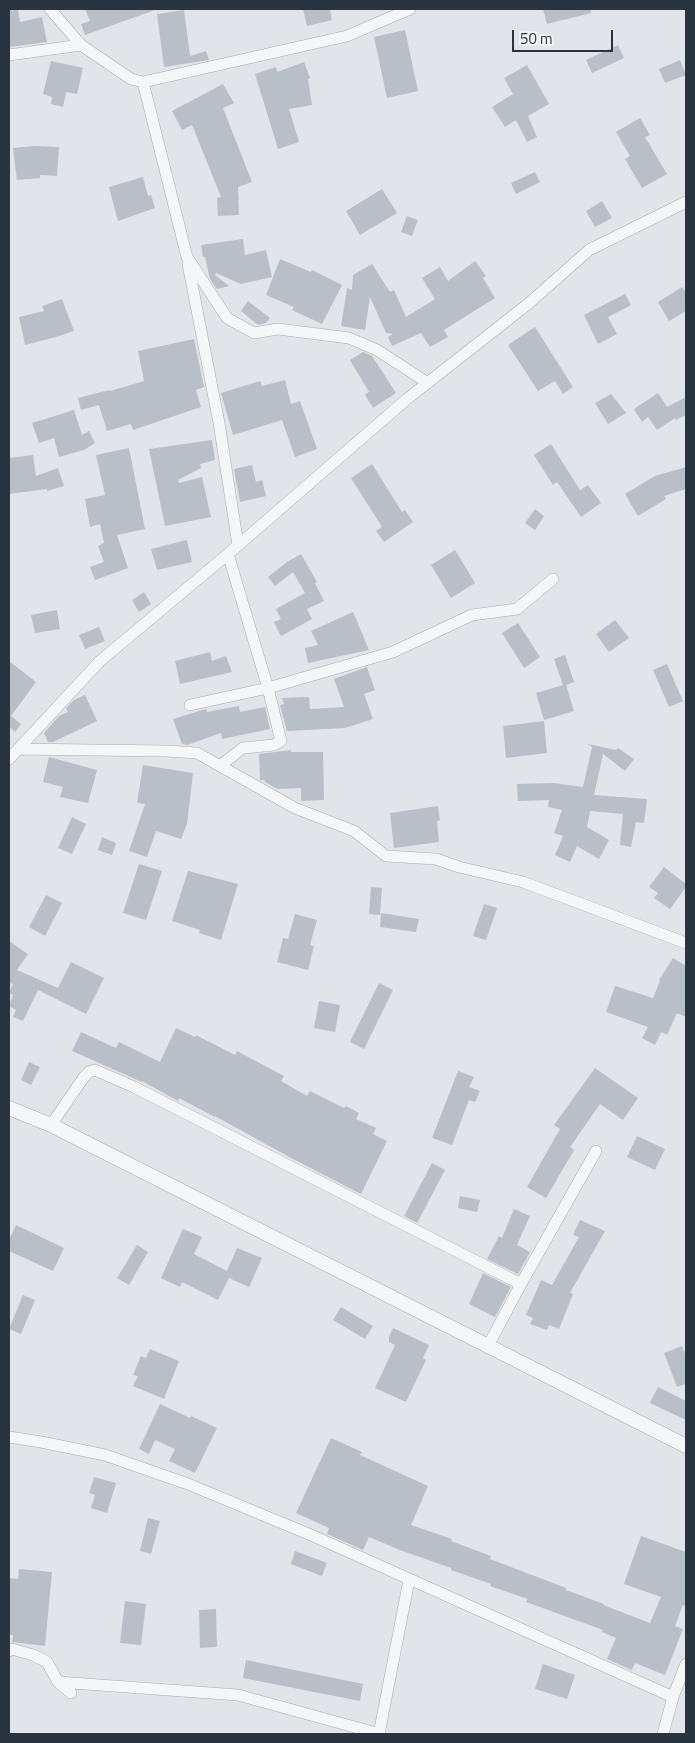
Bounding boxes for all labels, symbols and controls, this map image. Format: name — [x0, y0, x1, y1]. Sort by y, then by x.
scale bar — [515, 20, 616, 52]
text: 50 m — [520, 27, 553, 50]

